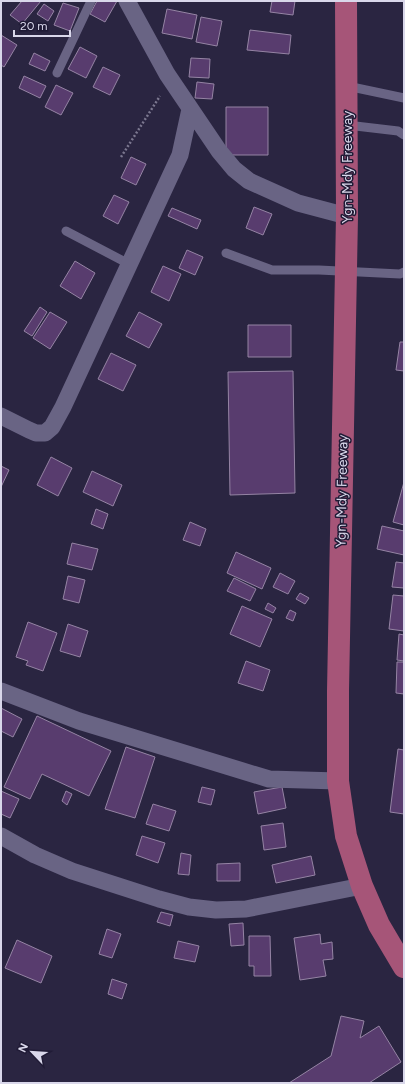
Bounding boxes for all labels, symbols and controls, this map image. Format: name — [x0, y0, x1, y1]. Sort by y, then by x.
scale bar — [14, 12, 70, 38]
text: 20 m — [20, 19, 48, 33]
street label: Ygn-Mdy Freeway — [339, 110, 356, 223]
street label: Ygn-Mdy Freeway — [333, 434, 351, 548]
north arrow — [12, 1032, 52, 1072]
text: N — [16, 1041, 31, 1055]

